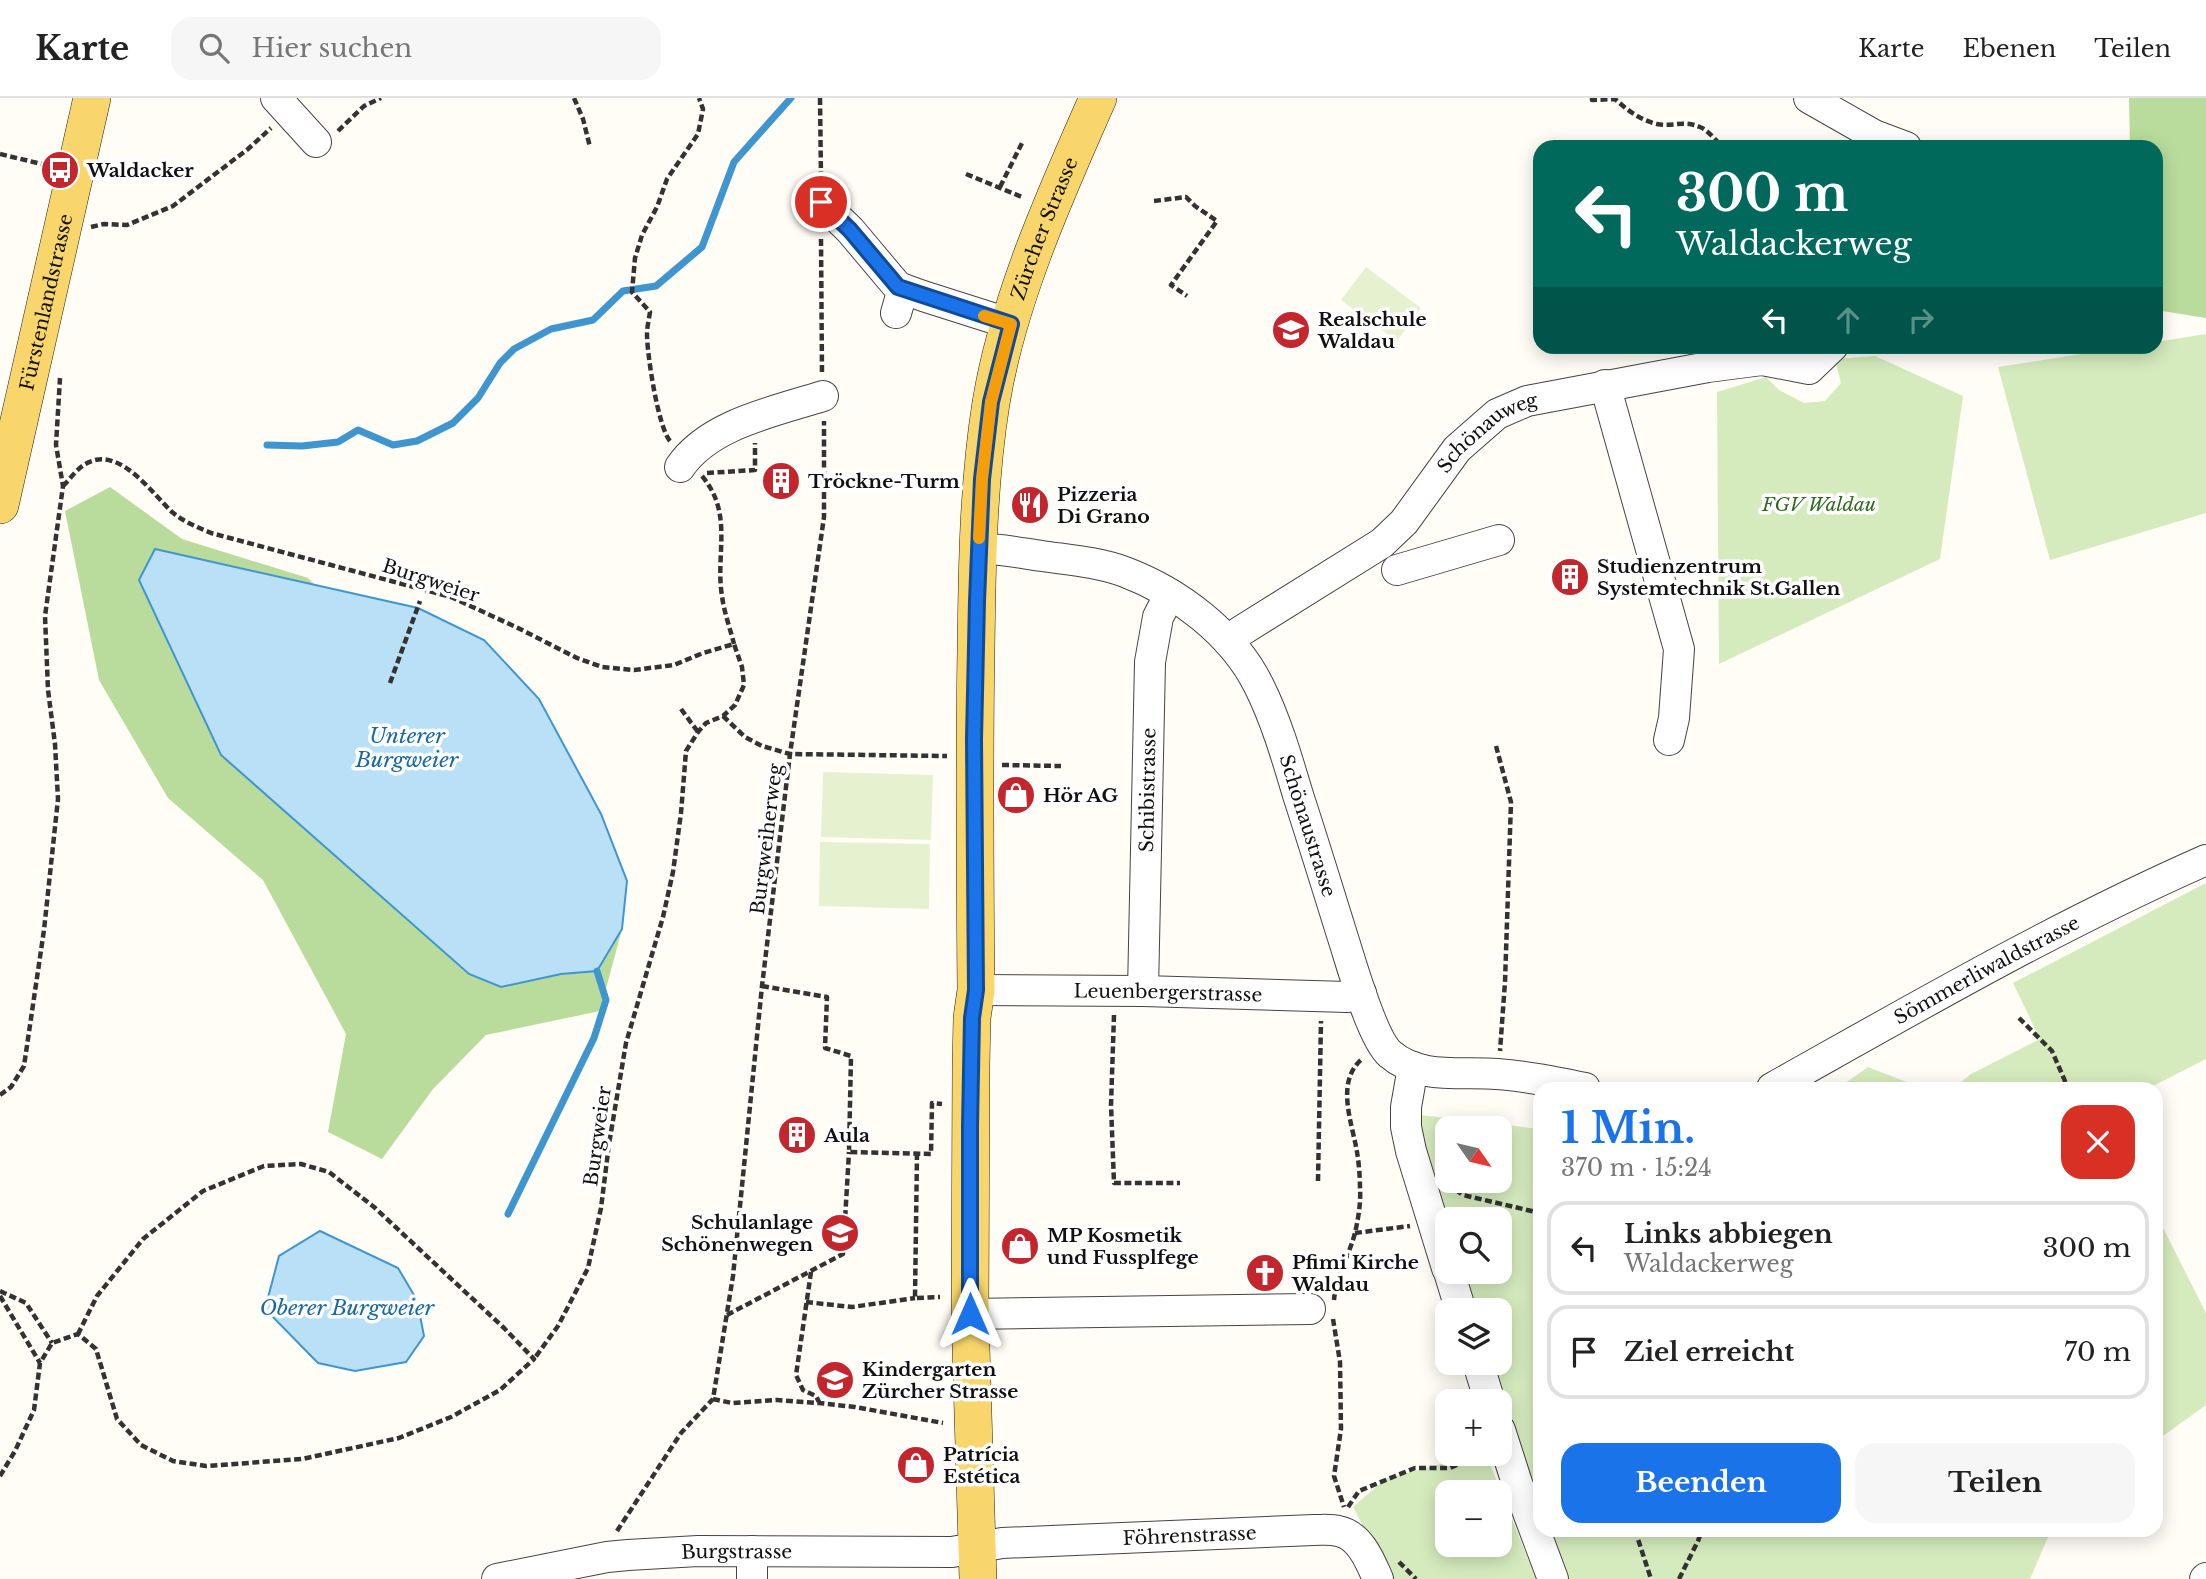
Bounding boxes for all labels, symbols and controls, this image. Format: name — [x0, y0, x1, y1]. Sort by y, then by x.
search box — [171, 17, 661, 80]
text: Karte — [35, 28, 129, 69]
icon: search — [195, 29, 233, 67]
text: Hier suchen — [251, 32, 412, 64]
text: Karte — [1858, 34, 1925, 63]
text: Ebenen — [1963, 34, 2056, 63]
text: Teilen — [2094, 34, 2171, 63]
bus stop icon: Waldacker — [39, 149, 81, 191]
street label: Zürcher Strasse — [1006, 154, 1083, 303]
place label: Waldacker — [86, 159, 194, 182]
text: 300 m — [1676, 163, 1848, 224]
icon: left — [1561, 168, 1652, 259]
pin — [791, 172, 851, 232]
icon: arrive — [802, 183, 840, 221]
street label: Fürstenlandstrasse — [15, 212, 77, 393]
text: Waldackerweg — [1676, 224, 1912, 264]
icon: left — [1756, 301, 1794, 339]
icon: ahead — [1829, 301, 1867, 339]
icon: right — [1902, 301, 1940, 339]
place label: Realschule Waldau — [1317, 308, 1427, 353]
school or university icon: Realschule Waldau — [1270, 309, 1312, 351]
street label: Schönauweg — [1433, 388, 1540, 477]
building icon: Tröckne-Turm — [760, 460, 802, 502]
place label: Tröckne-Turm — [808, 470, 960, 493]
place label: Pizzeria Di Grano — [1057, 483, 1150, 528]
restaurant icon: Pizzeria Di Grano — [1009, 484, 1051, 526]
park label: FGV Waldau — [1761, 493, 1876, 516]
street label: Burgweier — [379, 554, 482, 607]
place label: Studienzentrum Systemtechnik St.Gallen — [1597, 555, 1841, 600]
building icon: Studienzentrum Systemtechnik St.Gallen — [1549, 556, 1591, 598]
water label: Unterer Burgweier — [355, 723, 460, 773]
street label: Schibistrasse — [1135, 728, 1161, 853]
street label: Schönaustrasse — [1274, 752, 1341, 900]
street label: Burgweiherweg — [746, 762, 787, 916]
shop icon: Hör AG — [995, 774, 1037, 816]
place label: Hör AG — [1043, 784, 1118, 807]
street label: Sömmerliwaldstrasse — [1890, 911, 2083, 1029]
street label: Leuenbergerstrasse — [1074, 980, 1263, 1007]
street label: Burgweier — [579, 1085, 616, 1188]
text: 1 Min. — [1561, 1102, 1695, 1154]
button: close — [2061, 1105, 2135, 1179]
building icon: Aula — [776, 1114, 818, 1156]
north arrow — [1435, 1116, 1512, 1194]
map controls — [1435, 1116, 1512, 1557]
place label: Aula — [823, 1124, 870, 1147]
text: 370 m · 15:24 — [1561, 1154, 1712, 1182]
button: search — [1435, 1207, 1512, 1284]
place label: Schulanlage Schönenwegen — [661, 1211, 813, 1256]
school or university icon: Schulanlage Schönenwegen — [819, 1212, 861, 1254]
text: Links abbiegen — [1624, 1218, 1833, 1250]
place label: MP Kosmetik und Fussplfege — [1047, 1224, 1199, 1269]
shop icon: MP Kosmetik und Fussplfege — [999, 1225, 1041, 1267]
icon: left — [1565, 1229, 1603, 1267]
text: 300 m — [2042, 1232, 2131, 1264]
text: Waldackerweg — [1624, 1250, 1793, 1278]
place label: Pfimi Kirche Waldau — [1291, 1251, 1419, 1296]
church icon: Pfimi Kirche Waldau — [1244, 1252, 1286, 1294]
position arrow — [933, 1277, 1007, 1351]
water label: Oberer Burgweier — [260, 1295, 436, 1321]
button: layers — [1435, 1298, 1512, 1375]
icon: arrive — [1565, 1333, 1603, 1371]
text: Ziel erreicht — [1624, 1336, 1794, 1368]
text: 70 m — [2064, 1336, 2131, 1368]
place label: Kindergarten Zürcher Strasse — [862, 1358, 1018, 1403]
school or university icon: Kindergarten Zürcher Strasse — [814, 1359, 856, 1401]
button: + — [1435, 1389, 1512, 1466]
place label: Patrícia Estética — [943, 1443, 1021, 1488]
button: Beenden — [1561, 1443, 1841, 1523]
button: Teilen — [1855, 1443, 2135, 1523]
shop icon: Patrícia Estética — [895, 1444, 937, 1486]
button: − — [1435, 1480, 1512, 1557]
street label: Föhrenstrasse — [1122, 1521, 1257, 1550]
street label: Burgstrasse — [680, 1540, 792, 1564]

